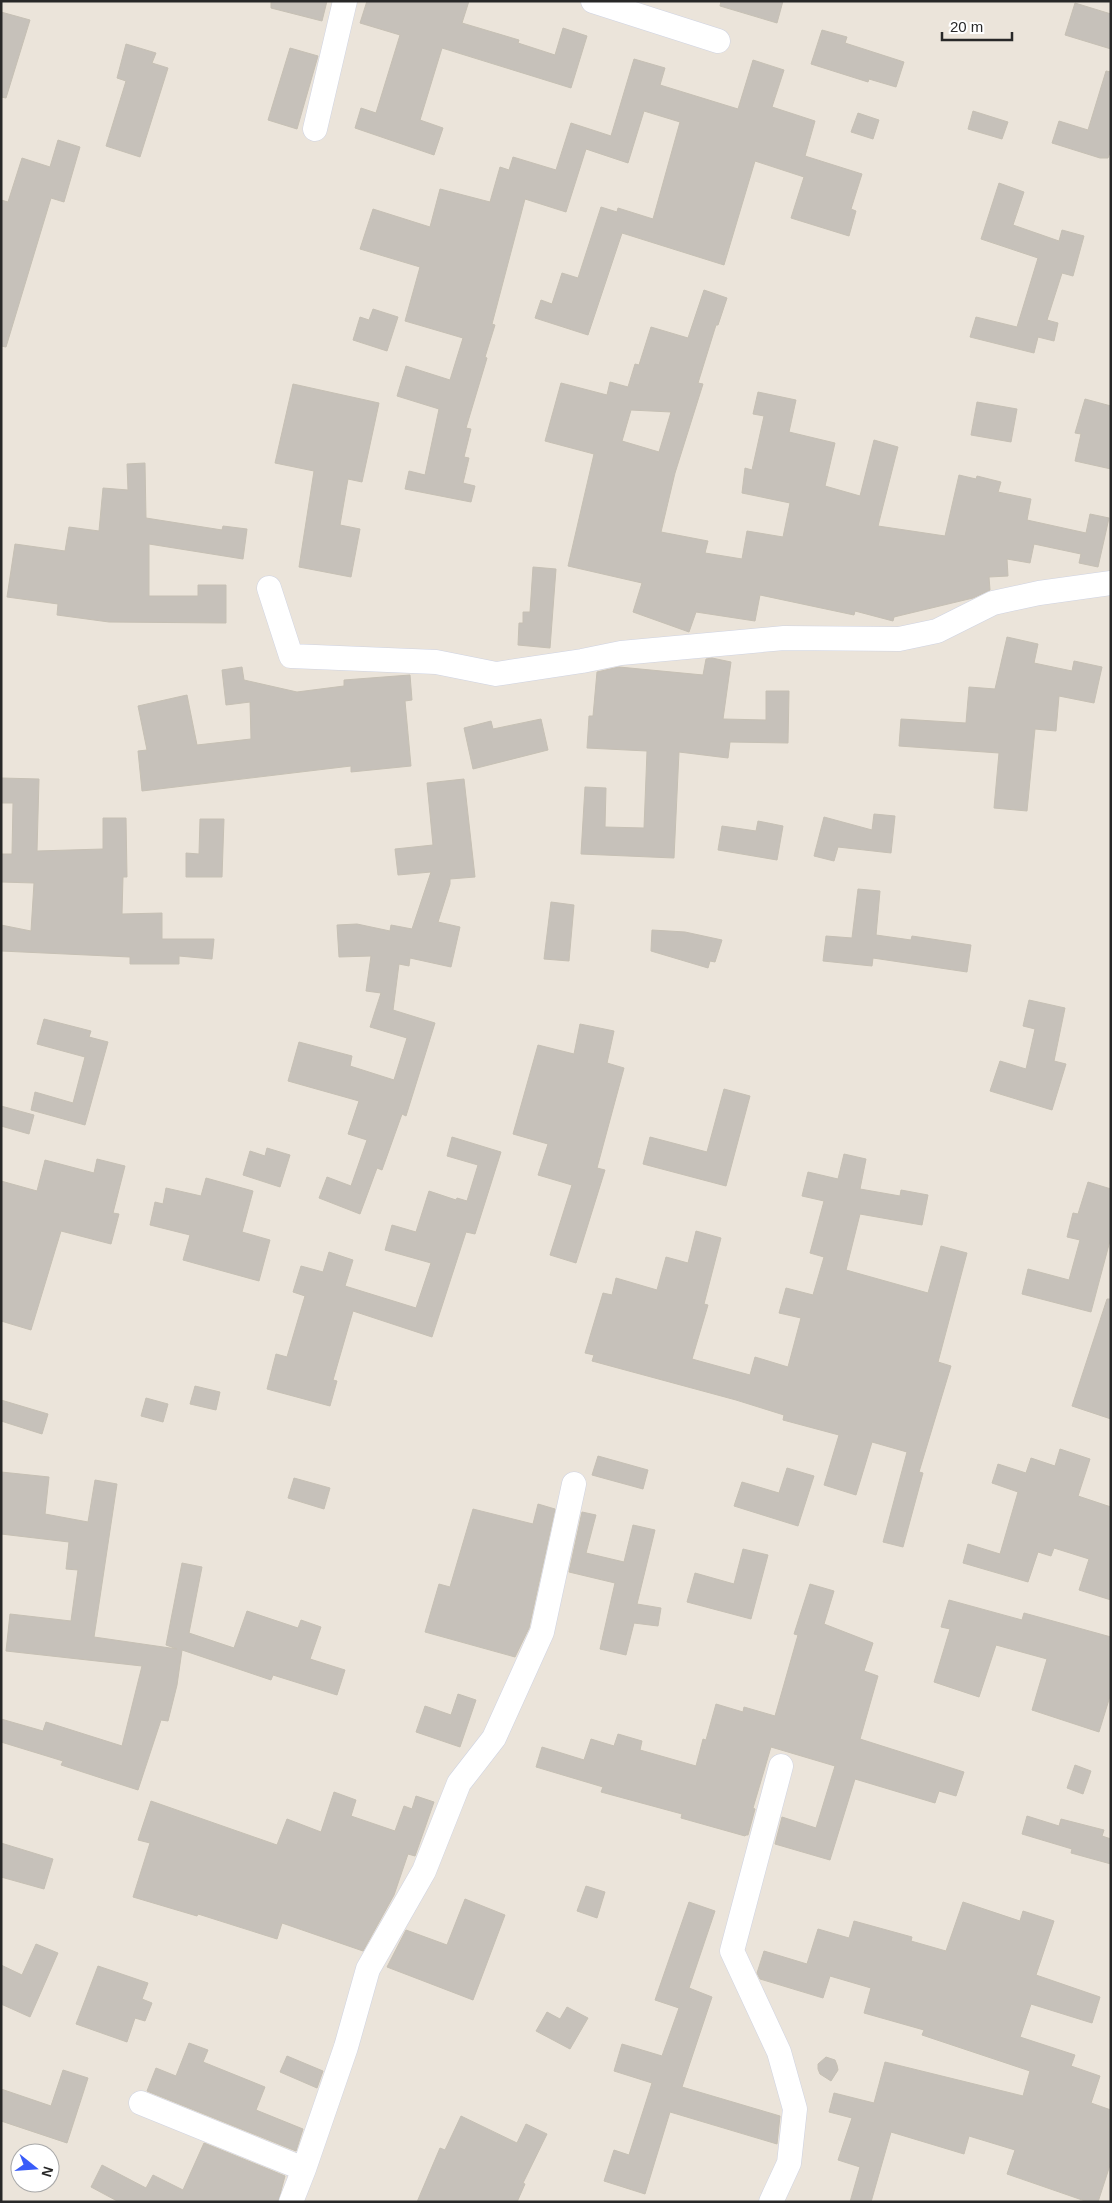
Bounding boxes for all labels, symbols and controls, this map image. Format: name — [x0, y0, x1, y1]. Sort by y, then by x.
scale bar — [942, 10, 1012, 42]
text: 20 m — [950, 18, 983, 35]
north arrow — [10, 2143, 60, 2193]
text: N — [38, 2165, 57, 2179]

